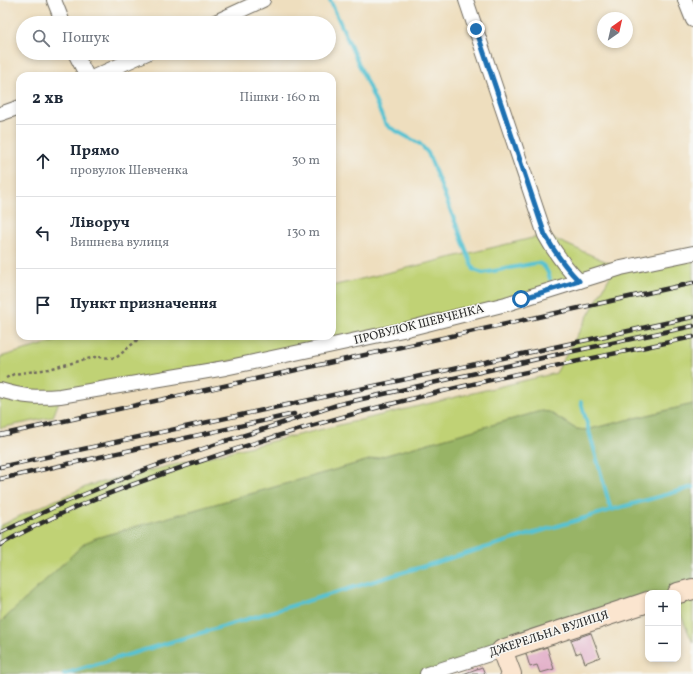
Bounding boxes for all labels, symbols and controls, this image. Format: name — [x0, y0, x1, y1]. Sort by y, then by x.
north arrow — [597, 12, 633, 48]
search box — [16, 16, 336, 60]
route end — [467, 20, 485, 38]
icon: search — [30, 27, 52, 49]
text: Пошук — [62, 28, 110, 49]
text: 2 хв — [32, 87, 64, 110]
text: Пішки · 160 m — [240, 89, 320, 107]
text: Прямо — [70, 141, 119, 162]
icon: ahead — [32, 150, 54, 172]
text: 30 m — [292, 152, 320, 170]
text: провулок Шевченка — [70, 162, 188, 180]
text: Ліворуч — [70, 213, 130, 234]
icon: left — [32, 222, 54, 244]
text: 130 m — [287, 224, 320, 242]
text: Вишнева вулиця — [70, 234, 169, 252]
route start — [512, 290, 530, 308]
icon: arrive — [32, 294, 54, 316]
text: Пункт призначення — [70, 294, 217, 315]
street label: ПРОВУЛОК ШЕВЧЕНКА — [352, 301, 486, 349]
map controls — [645, 590, 681, 662]
button: + — [645, 590, 681, 626]
street label: ДЖЕРЕЛЬНА ВУЛИЦЯ — [487, 607, 611, 661]
button: − — [645, 626, 681, 662]

